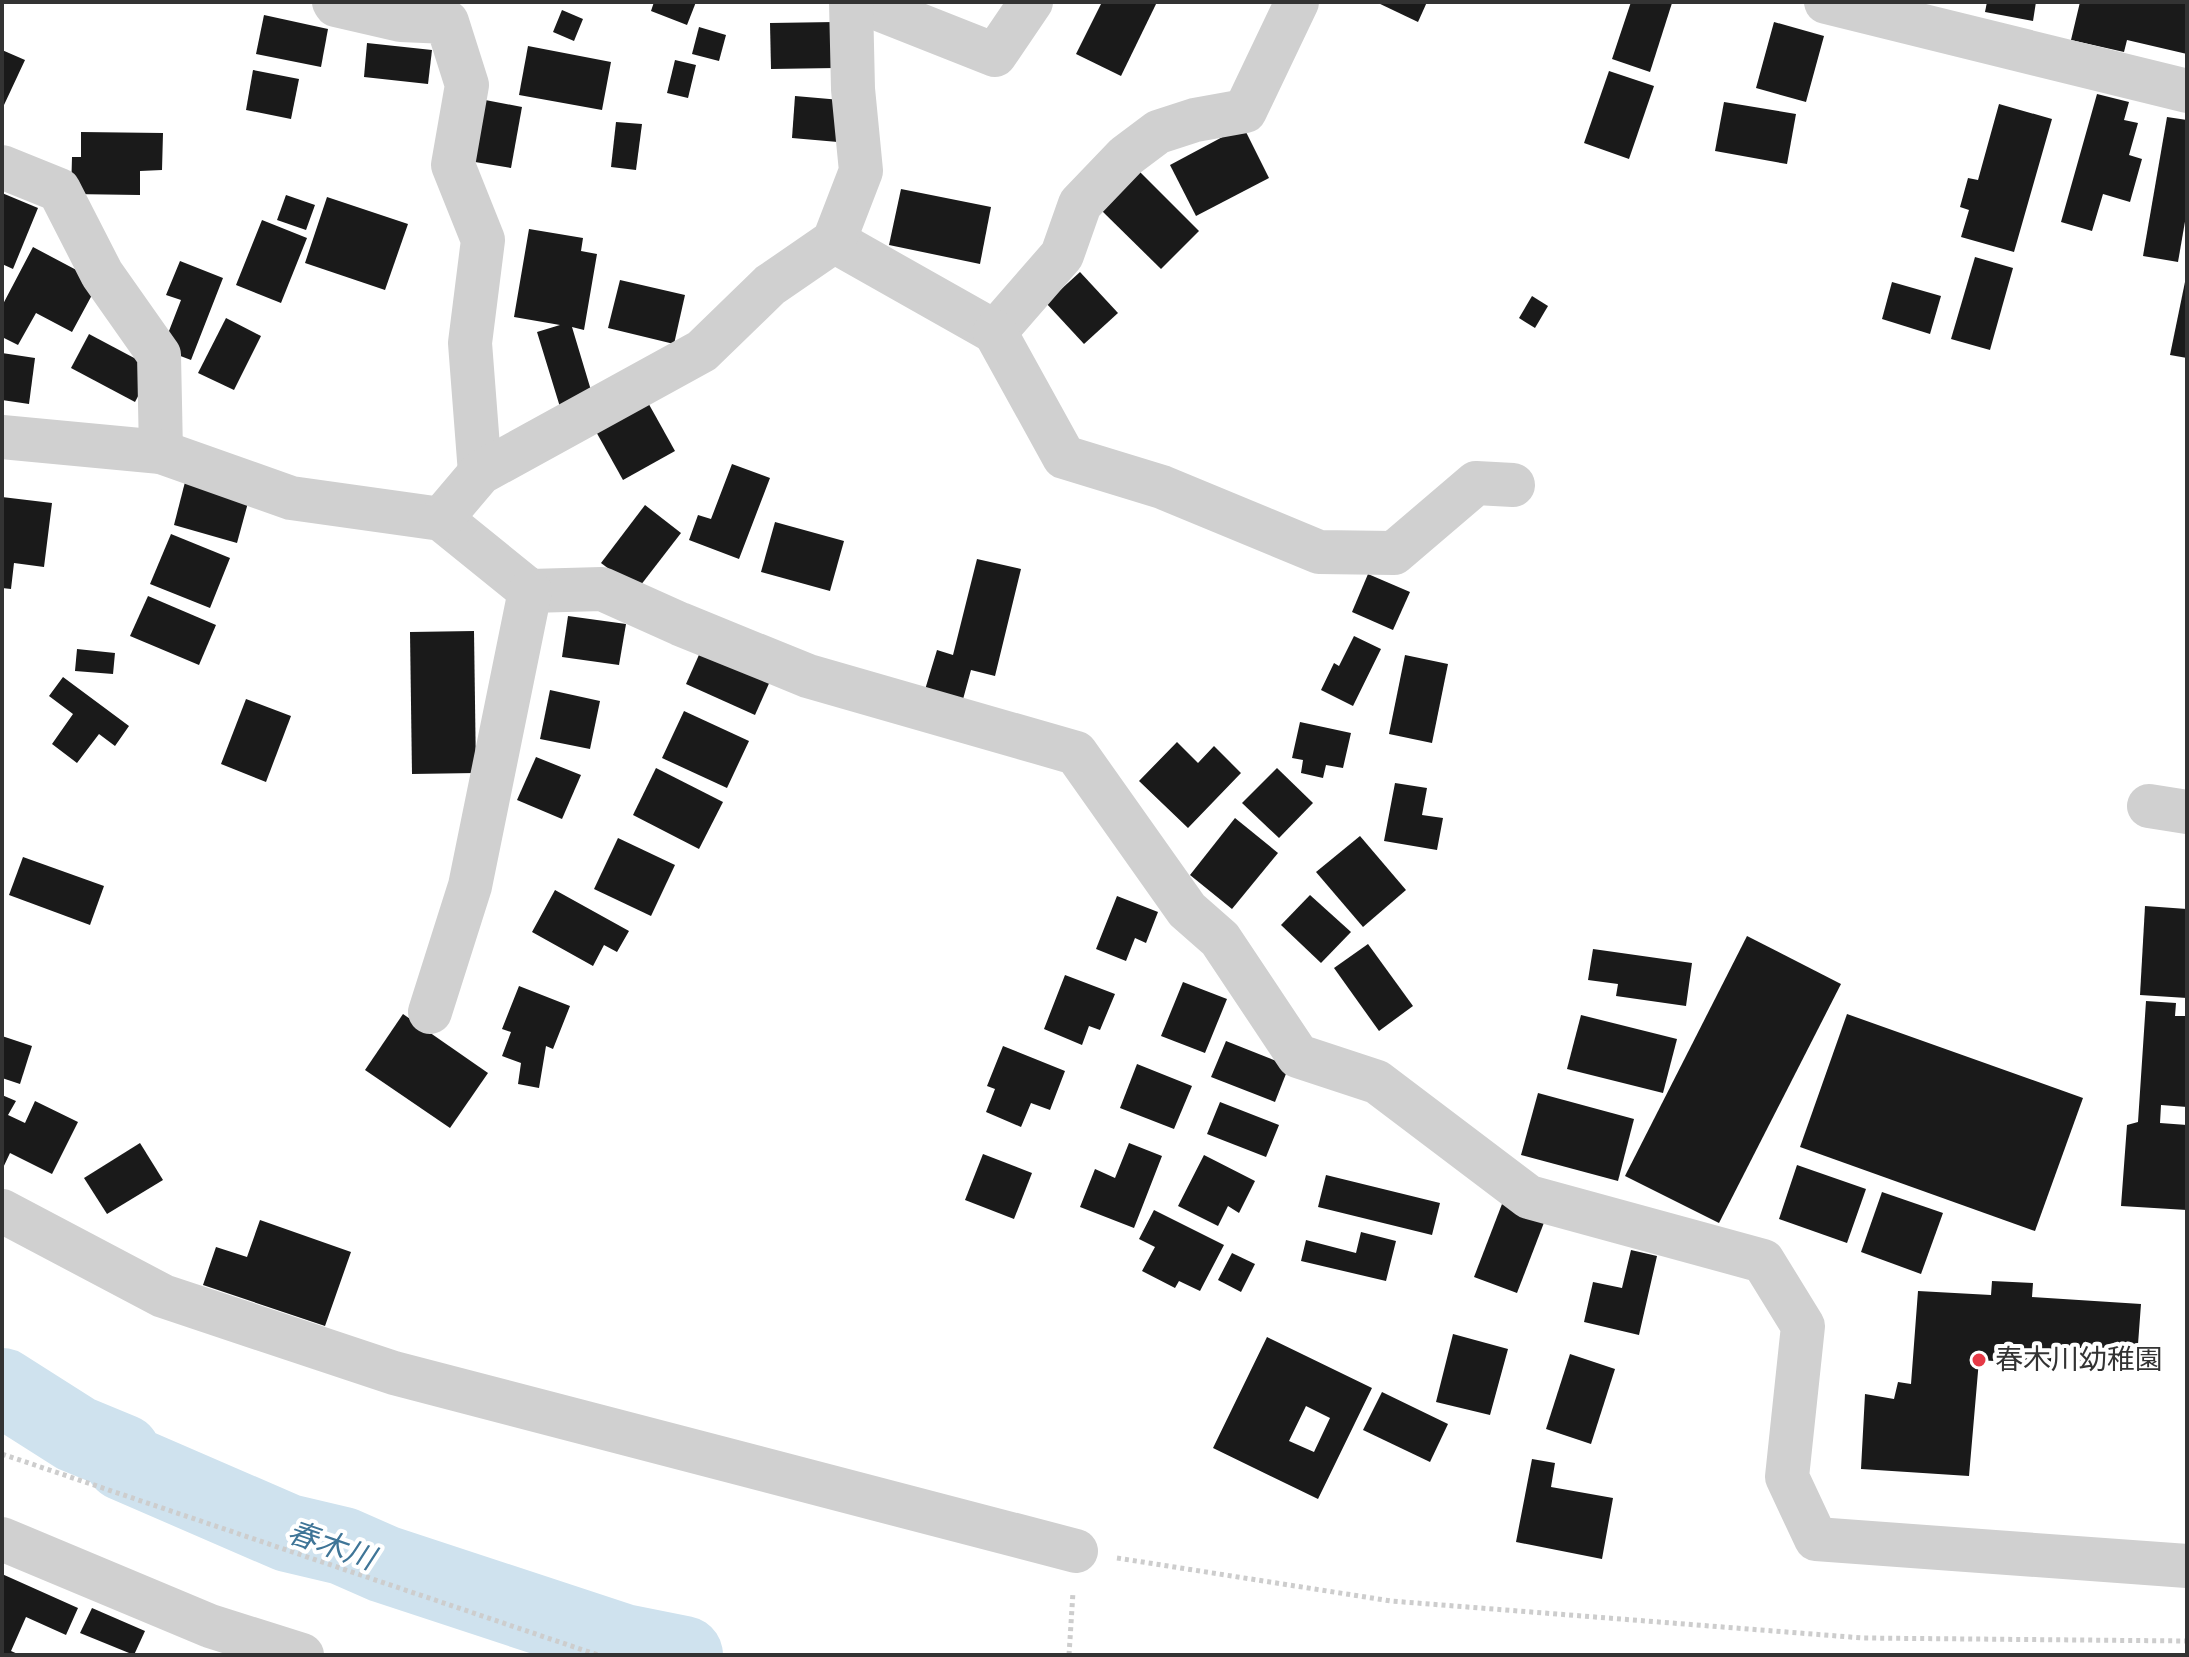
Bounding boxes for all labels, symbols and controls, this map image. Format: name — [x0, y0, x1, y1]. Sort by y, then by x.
place label: 春木川幼稚園 — [1995, 1340, 2163, 1380]
marker: 春木川幼稚園 — [1970, 1351, 1988, 1369]
water label: 春木川 — [281, 1511, 383, 1582]

